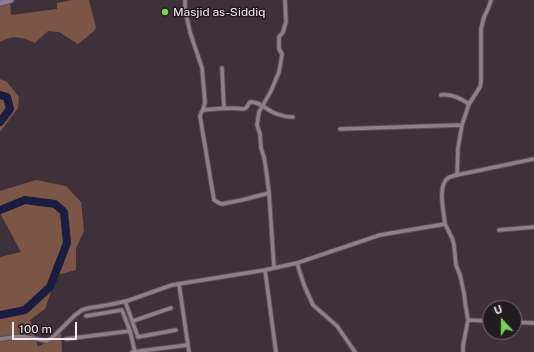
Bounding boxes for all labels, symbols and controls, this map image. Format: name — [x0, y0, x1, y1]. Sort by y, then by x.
place label: Masjid as-Siddiq — [173, 5, 265, 19]
marker: Masjid as-Siddiq — [160, 7, 170, 17]
north arrow — [482, 300, 522, 340]
text: U — [492, 303, 504, 317]
scale bar — [14, 314, 79, 340]
text: 100 m — [19, 322, 52, 336]

